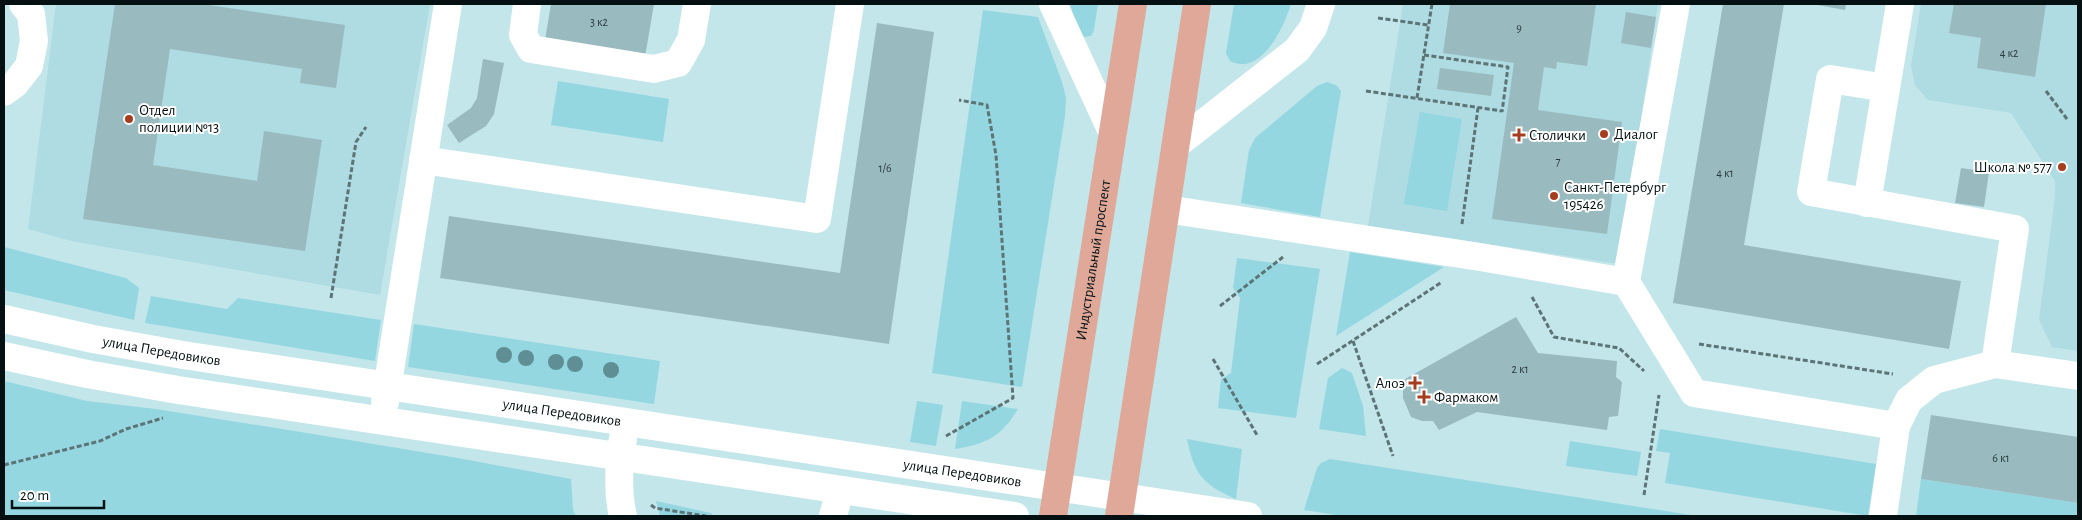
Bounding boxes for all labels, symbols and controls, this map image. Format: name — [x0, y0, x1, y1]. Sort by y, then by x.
house number: 3 к2 — [590, 16, 608, 28]
house number: 9 — [1516, 22, 1522, 34]
house number: 4 к2 — [2000, 47, 2019, 59]
place label: Отдел полиции №13 — [139, 103, 219, 135]
marker: Отдел полиции №13 — [123, 113, 135, 125]
place label: Диалог — [1614, 127, 1659, 142]
place label: Столички — [1529, 128, 1586, 143]
marker: Диалог — [1598, 128, 1610, 140]
marker: Столички — [1513, 129, 1525, 141]
house number: 7 — [1555, 155, 1561, 167]
place label: Школа № 577 — [1974, 160, 2052, 175]
marker: Школа № 577 — [2056, 161, 2068, 173]
house number: 1/6 — [878, 162, 892, 174]
house number: 4 к1 — [1716, 167, 1734, 179]
street label: Индустриальный проспект — [1074, 178, 1113, 341]
place label: Санкт-Петербург 195426 — [1564, 180, 1667, 212]
marker: Санкт-Петербург 195426 — [1548, 190, 1560, 202]
street label: улица Передовиков — [101, 334, 222, 369]
house number: 2 к1 — [1511, 363, 1529, 375]
place label: Алоэ — [1375, 376, 1405, 391]
marker: Алоэ — [1409, 377, 1421, 389]
place label: Фармаком — [1434, 390, 1498, 405]
marker: Фармаком — [1418, 391, 1430, 403]
street label: улица Передовиков — [501, 396, 622, 429]
house number: 6 к1 — [1992, 452, 2010, 464]
street label: улица Передовиков — [901, 457, 1023, 490]
scale bar — [12, 478, 105, 510]
text: 20 m — [20, 488, 49, 503]

